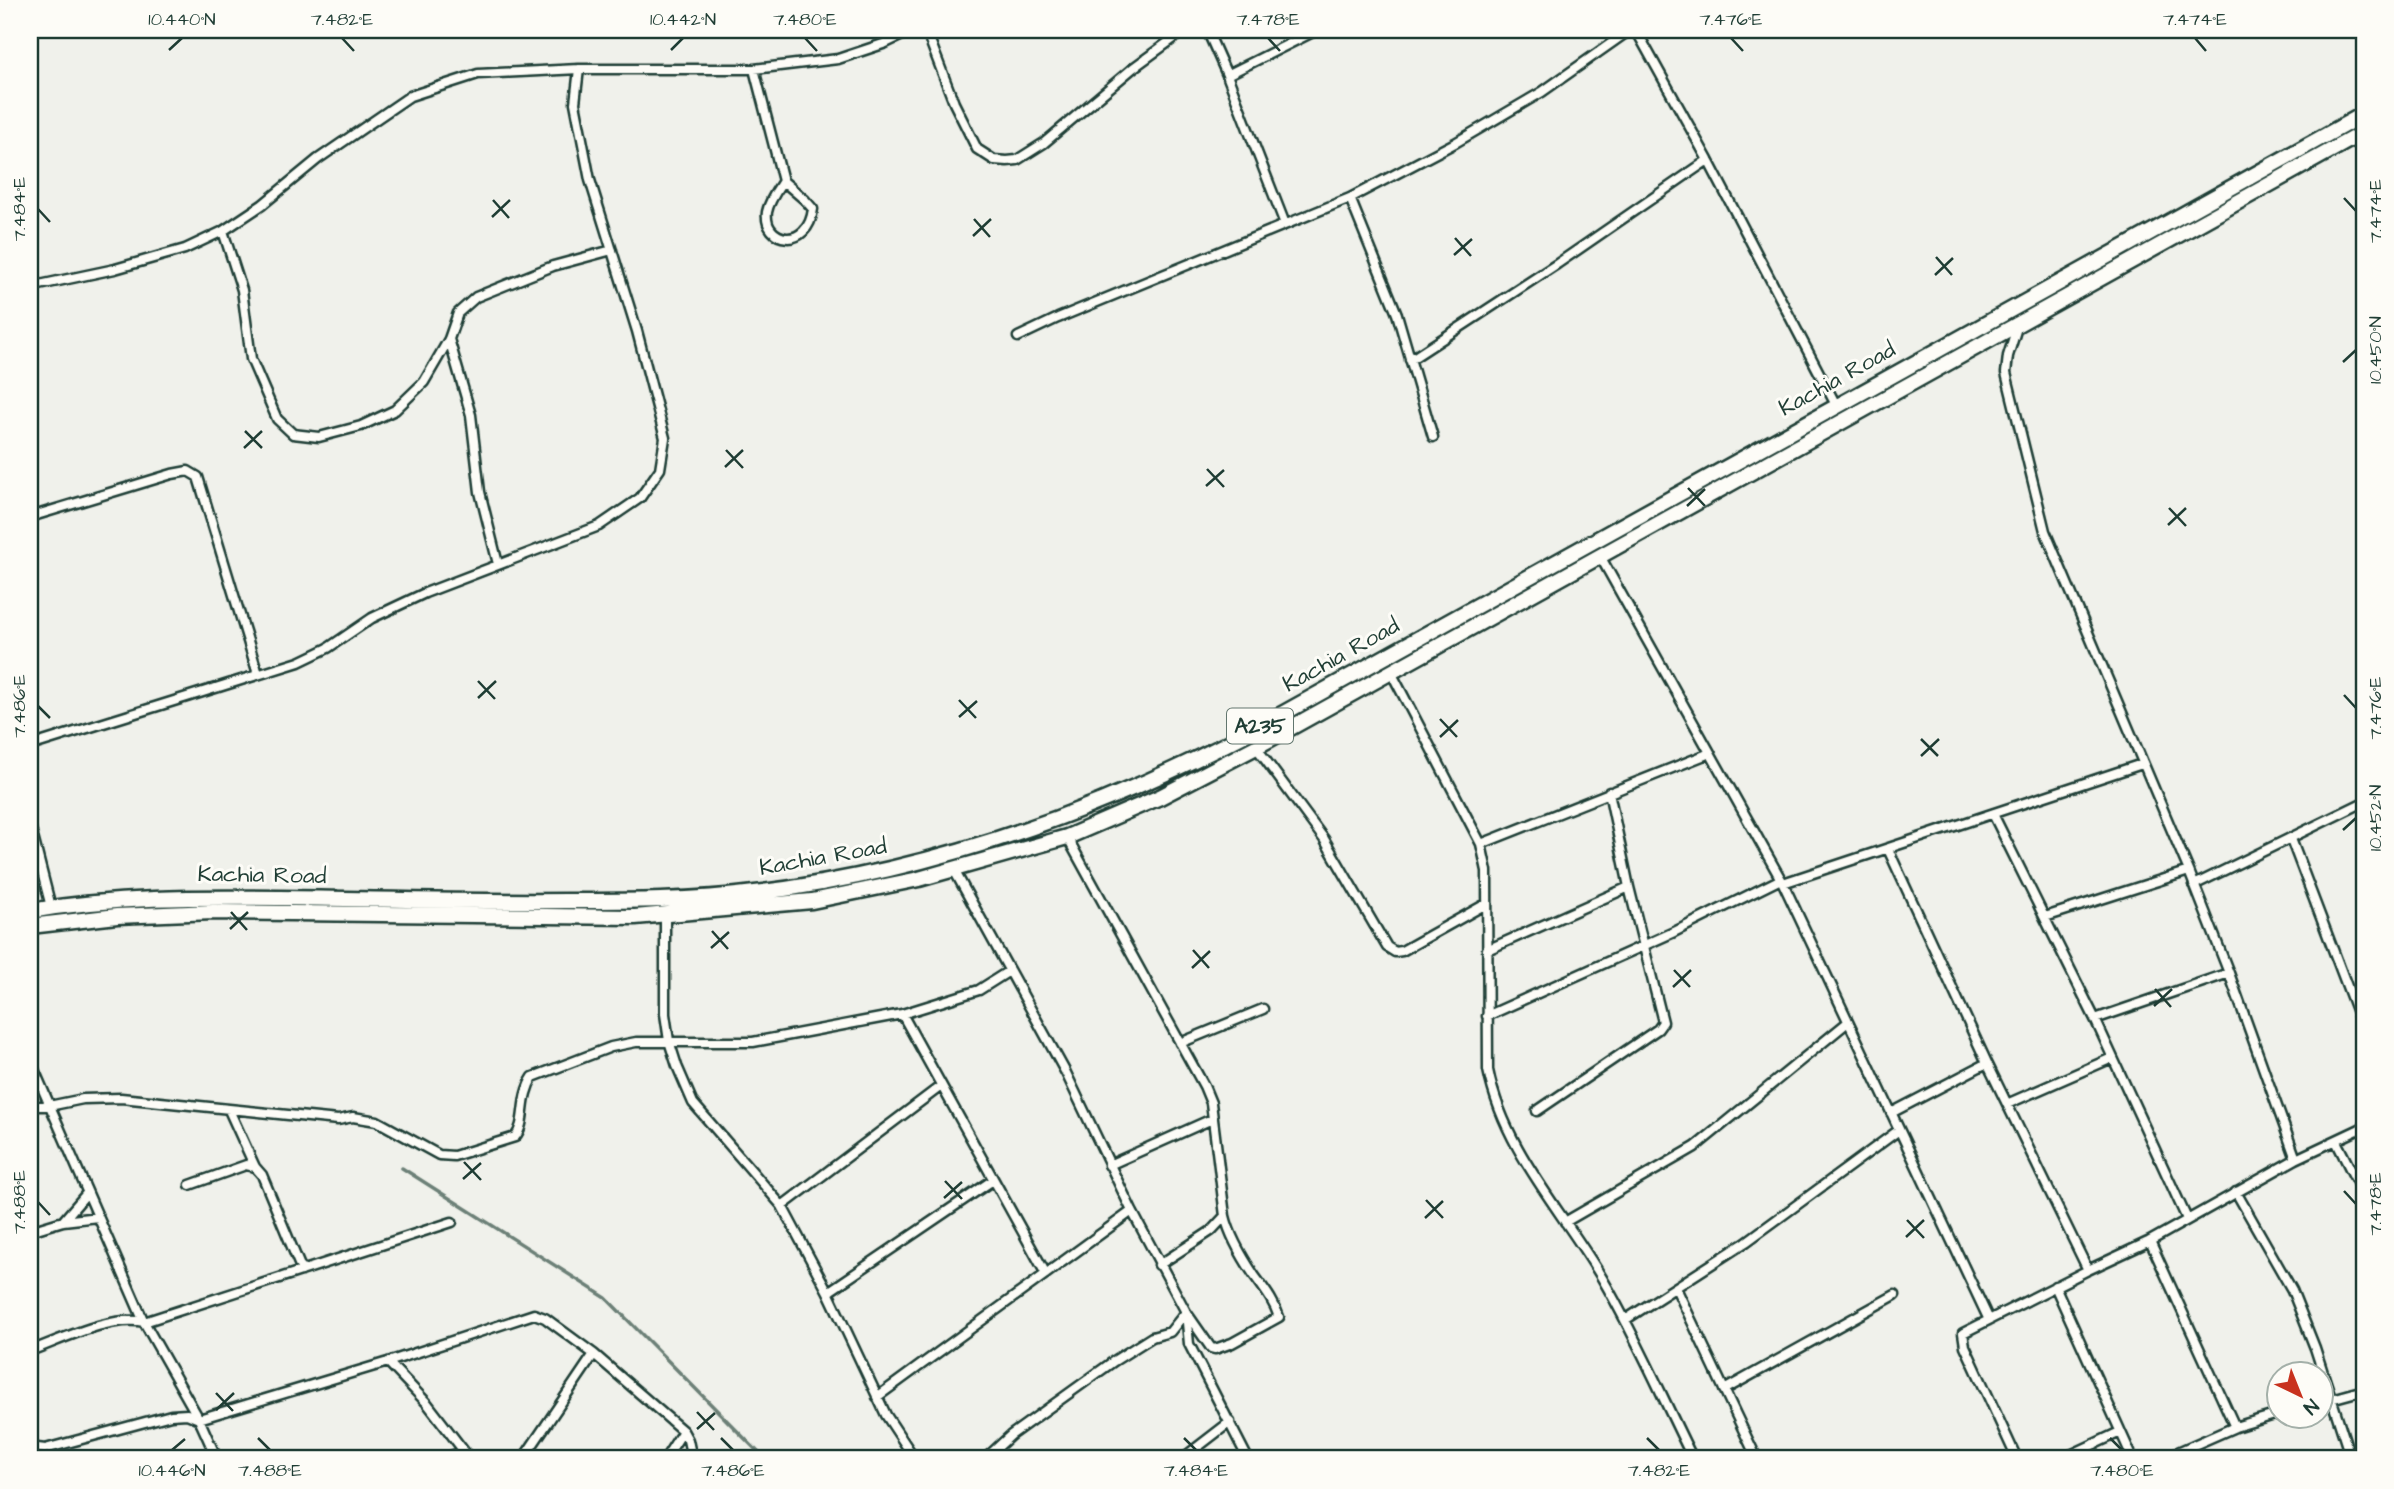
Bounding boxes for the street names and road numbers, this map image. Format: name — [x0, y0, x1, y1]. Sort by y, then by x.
street label: Kachia Road — [1773, 334, 1901, 424]
street label: Kachia Road — [1277, 610, 1405, 700]
road number: A235 — [1227, 708, 1293, 744]
street label: Kachia Road — [757, 830, 889, 884]
street label: Kachia Road — [197, 858, 327, 892]

